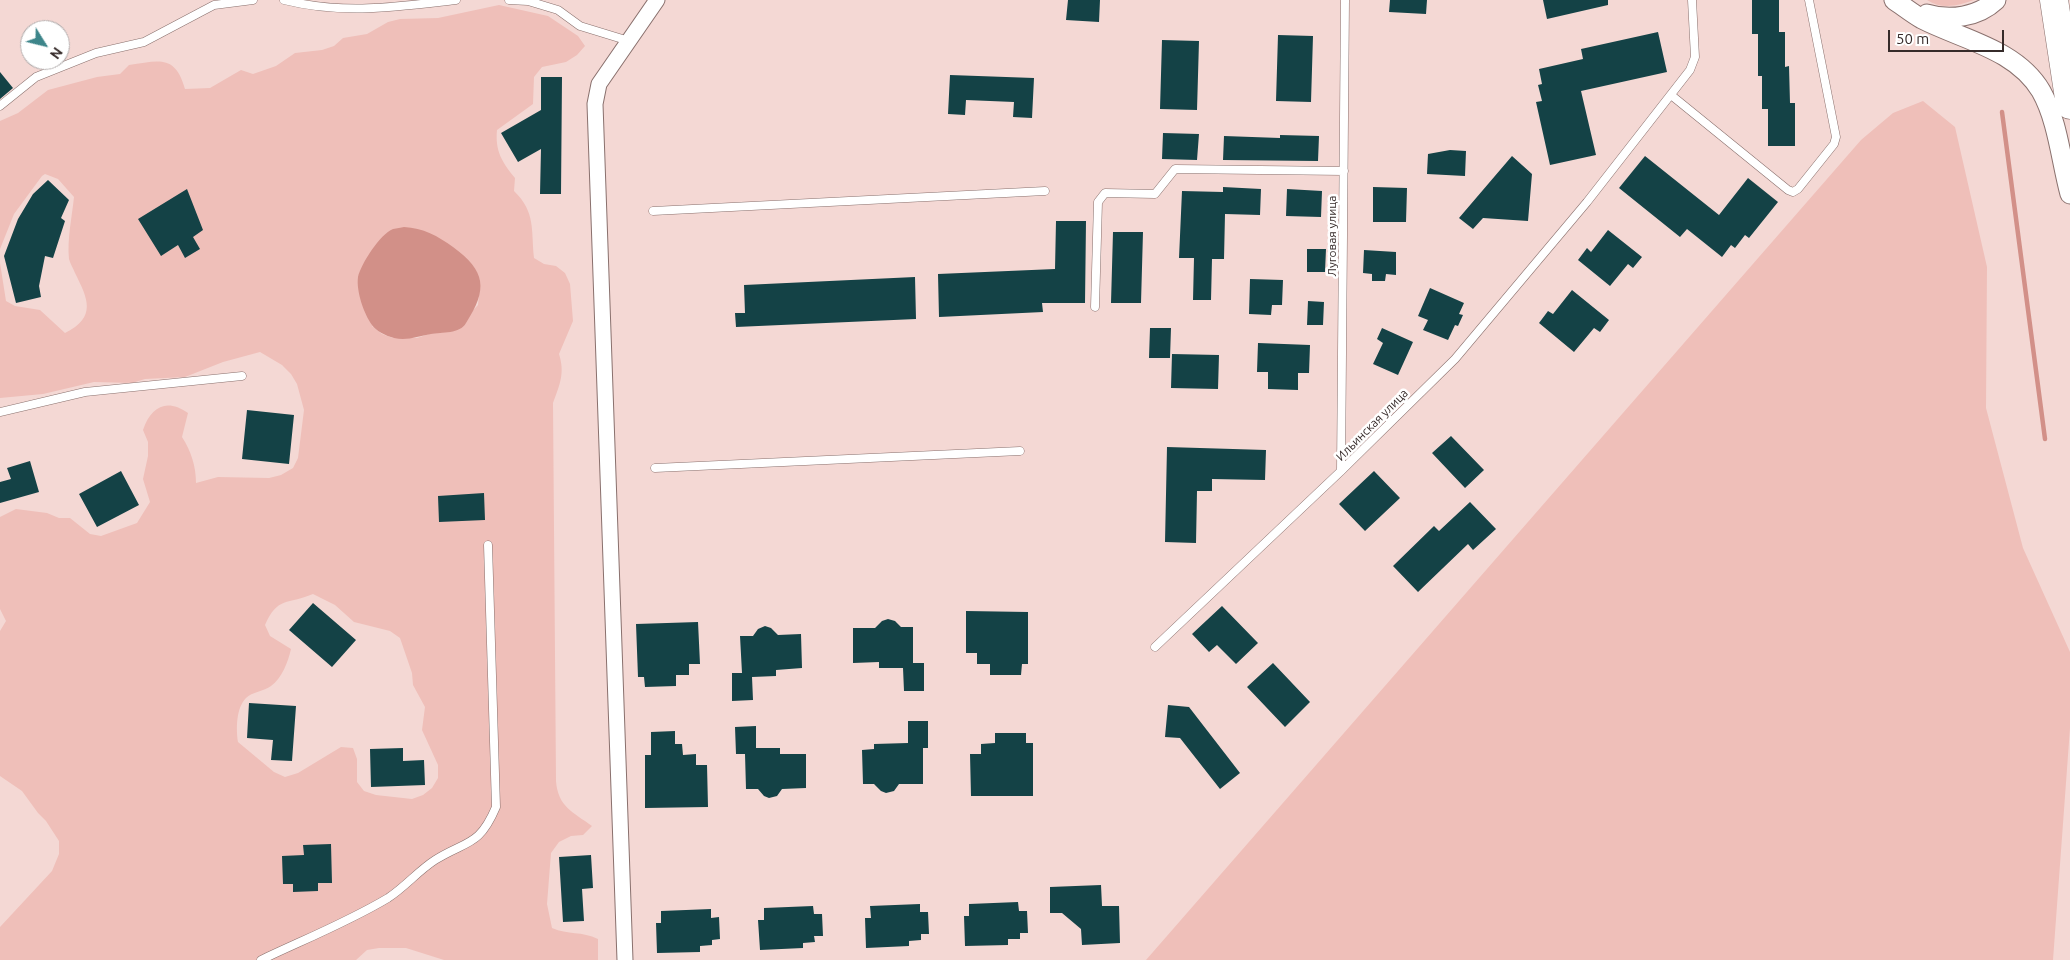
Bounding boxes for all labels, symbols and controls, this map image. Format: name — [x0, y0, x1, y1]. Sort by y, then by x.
north arrow — [20, 20, 70, 70]
scale bar — [1890, 20, 2006, 52]
text: 50 m — [1896, 30, 1929, 47]
text: N — [47, 44, 66, 62]
street label: Луговая улица — [1325, 196, 1339, 276]
street label: Ильинская улица — [1333, 386, 1411, 464]

